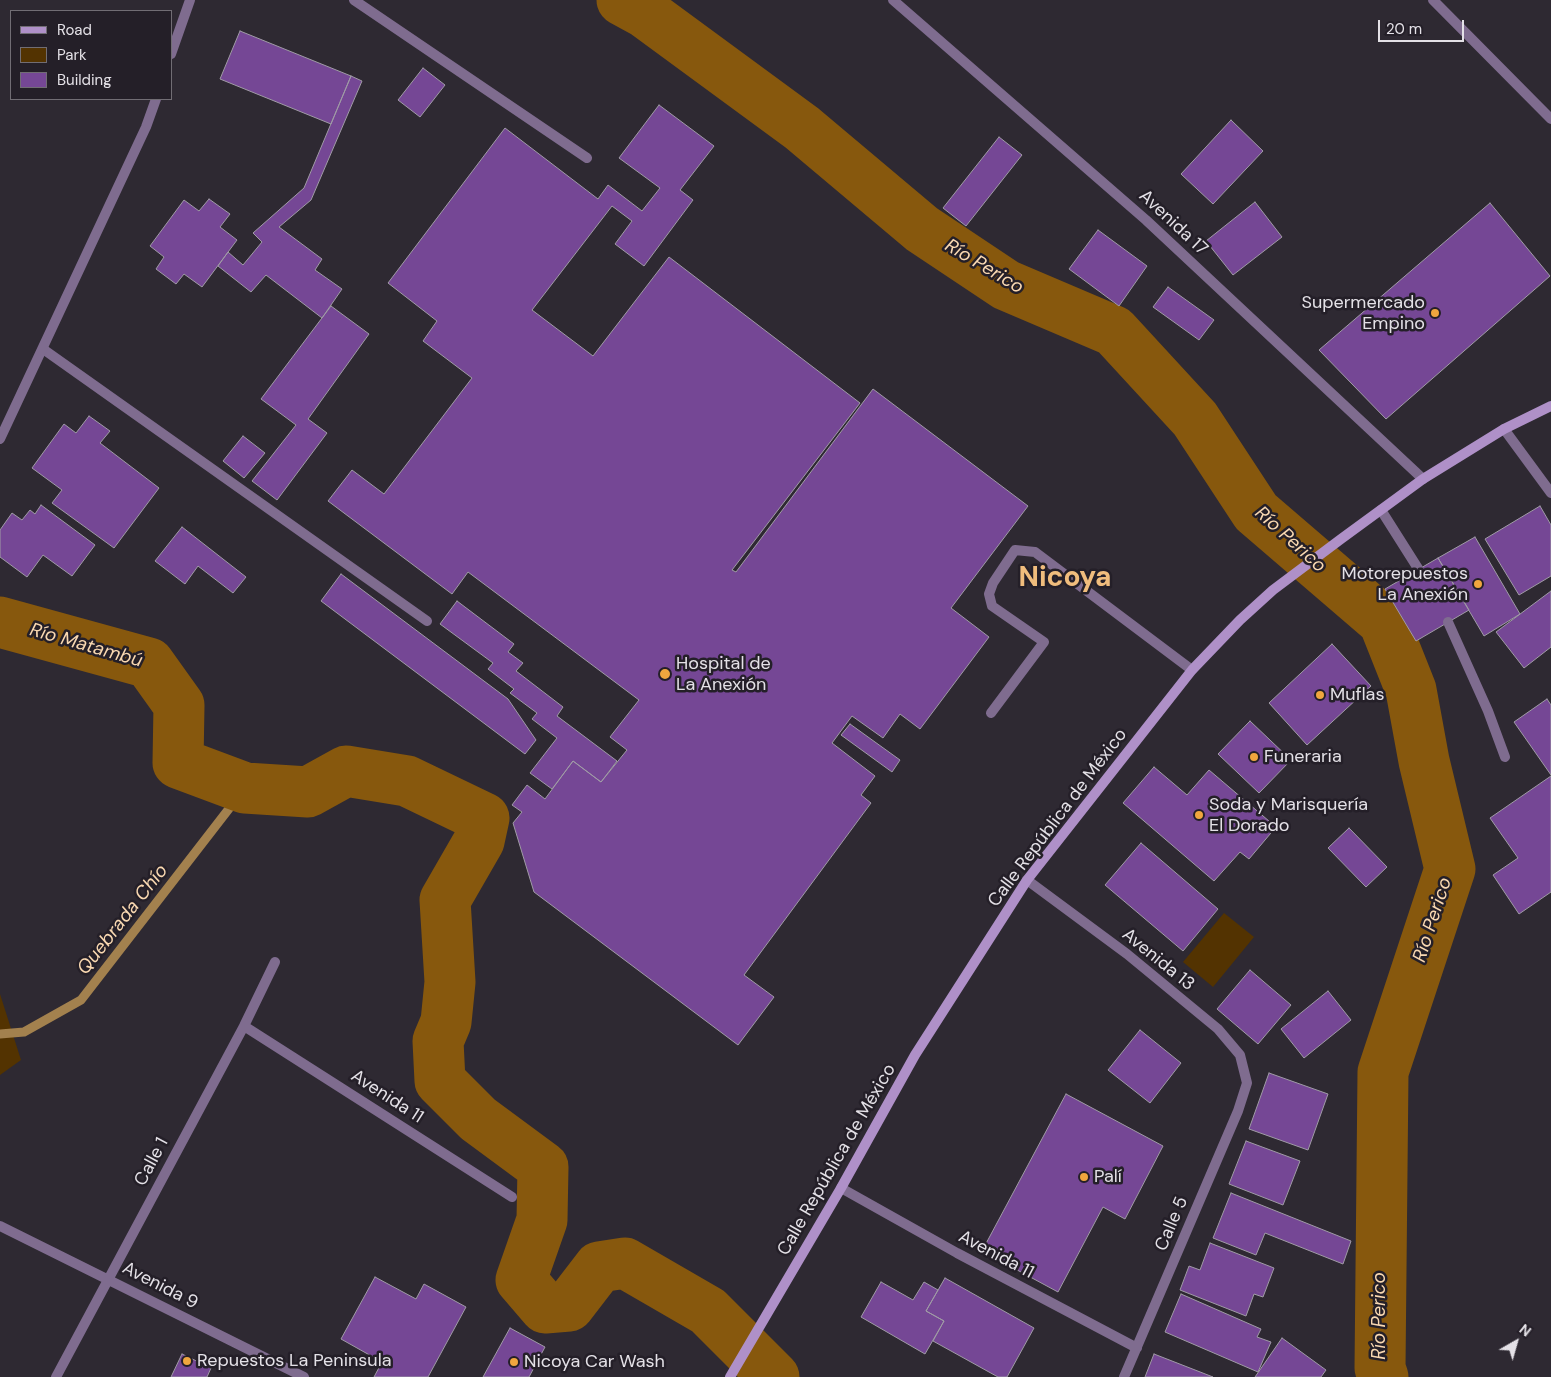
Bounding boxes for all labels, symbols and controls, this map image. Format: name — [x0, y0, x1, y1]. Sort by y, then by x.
legend — [10, 10, 172, 100]
scale bar — [1381, 10, 1467, 42]
text: 20 m — [1386, 19, 1422, 39]
text: Road — [57, 20, 92, 40]
text: Park — [57, 45, 87, 65]
text: Building — [57, 70, 112, 90]
street label: Avenida 17 — [1134, 186, 1212, 260]
water label: Río Perico — [941, 235, 1027, 299]
place label: Supermercado Empino — [1301, 292, 1425, 334]
marker: Supermercado Empino — [1429, 307, 1441, 319]
water label: Río Perico — [1250, 502, 1330, 578]
district label: Nicoya — [1018, 562, 1112, 596]
place label: Motorepuestos La Anexión — [1342, 563, 1468, 606]
marker: Motorepuestos La Anexión — [1472, 578, 1484, 590]
water label: Río Matambú — [27, 619, 145, 673]
place label: Hospital de La Anexión — [676, 653, 771, 696]
marker: Hospital de La Anexión — [658, 667, 672, 681]
place label: Muflas — [1330, 684, 1384, 706]
marker: Muflas — [1314, 689, 1326, 701]
street label: Calle República de México — [984, 725, 1132, 911]
place label: Funeraria — [1264, 746, 1342, 768]
marker: Funeraria — [1248, 751, 1260, 763]
place label: Soda y Marisquería El Dorado — [1209, 794, 1368, 836]
marker: Soda y Marisquería El Dorado — [1193, 809, 1205, 821]
water label: Quebrada Chío — [73, 860, 173, 980]
water label: Río Perico — [1409, 875, 1457, 965]
street label: Avenida 13 — [1117, 924, 1199, 996]
street label: Calle República de México — [773, 1060, 901, 1260]
street label: Avenida 11 — [347, 1066, 427, 1128]
street label: Calle 1 — [130, 1134, 174, 1190]
place label: Palí — [1094, 1166, 1122, 1188]
marker: Palí — [1078, 1171, 1090, 1183]
street label: Calle 5 — [1151, 1194, 1193, 1254]
street label: Avenida 11 — [955, 1226, 1037, 1284]
street label: Avenida 9 — [119, 1258, 201, 1314]
water label: Río Perico — [1369, 1272, 1391, 1360]
north arrow — [1491, 1317, 1541, 1367]
text: N — [1516, 1320, 1535, 1340]
place label: Repuestos La Peninsula — [197, 1350, 391, 1372]
place label: Nicoya Car Wash — [524, 1351, 665, 1373]
marker: Repuestos La Peninsula — [181, 1355, 193, 1367]
marker: Nicoya Car Wash — [508, 1356, 520, 1368]

